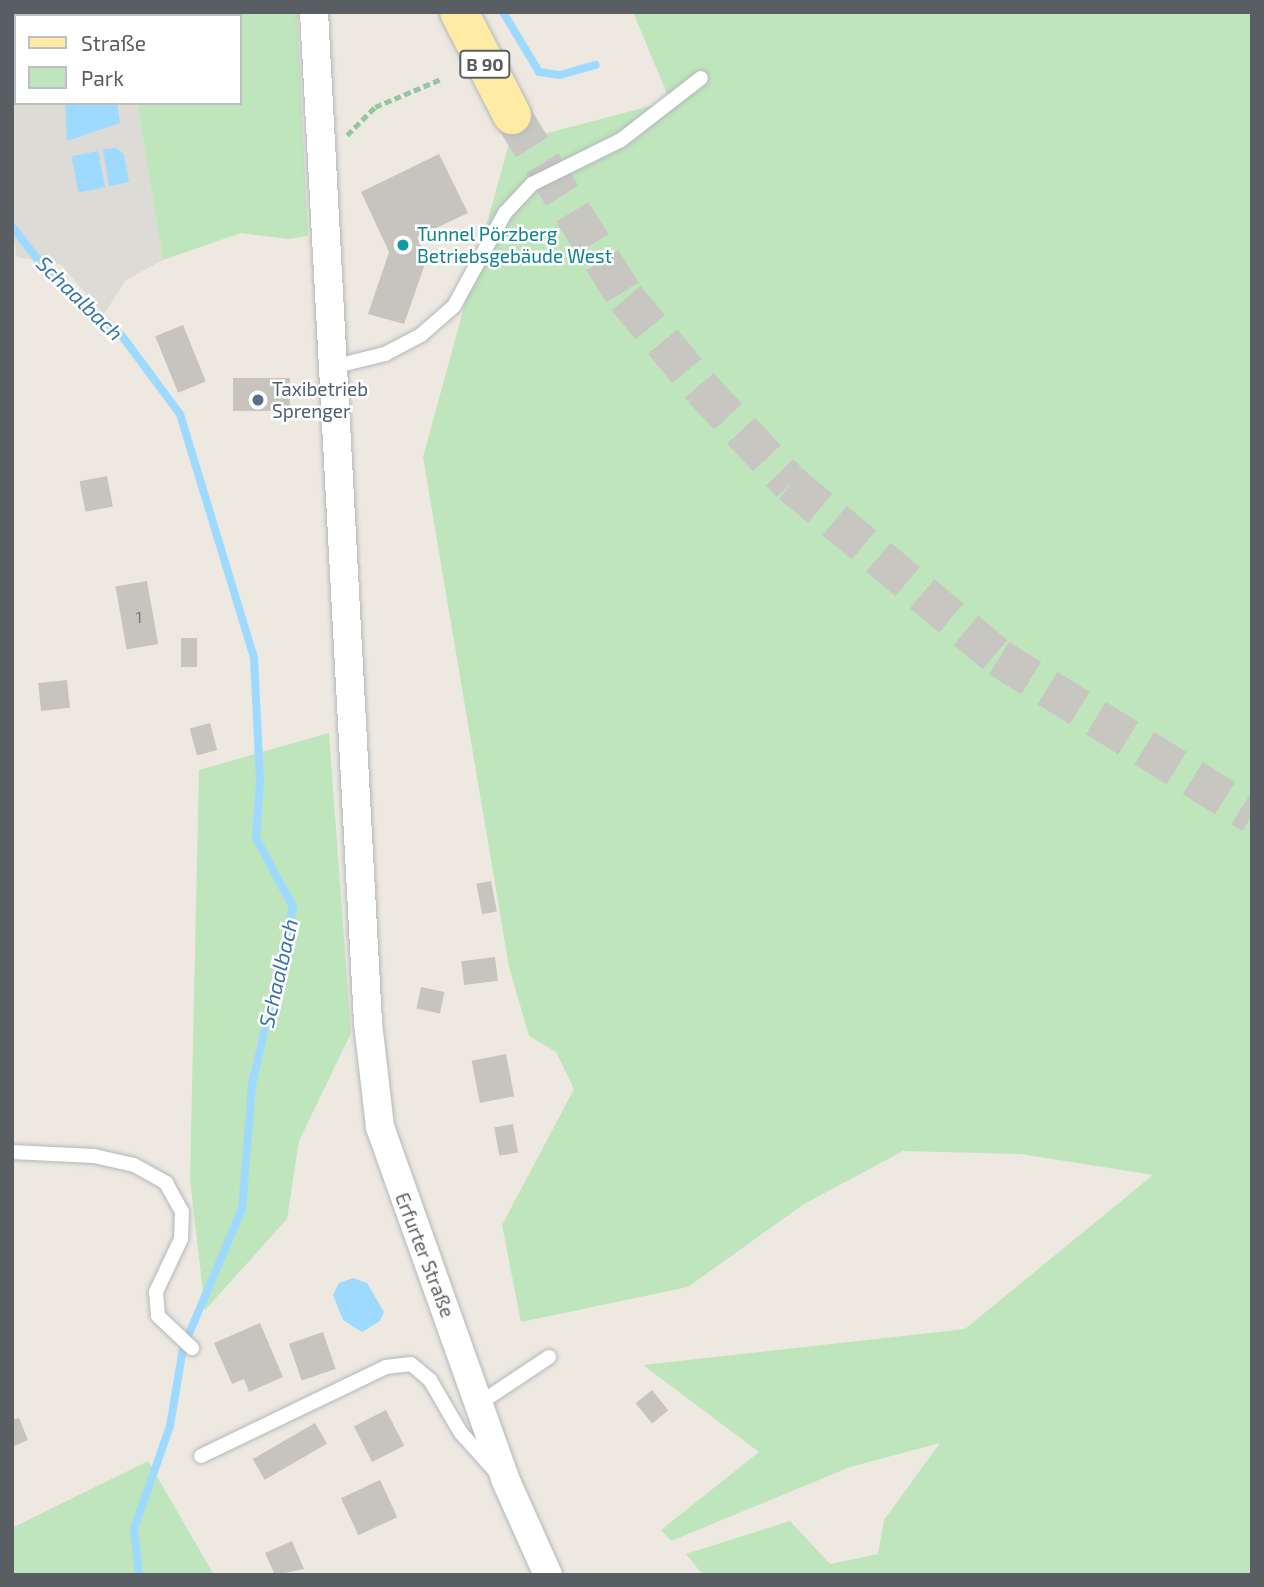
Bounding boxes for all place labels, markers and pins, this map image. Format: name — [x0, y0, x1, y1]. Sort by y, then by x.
place label: Tunnel Pörzberg Betriebsgebäude West — [417, 223, 612, 267]
marker: Tunnel Pörzberg Betriebsgebäude West — [395, 237, 411, 253]
place label: Taxibetrieb Sprenger — [272, 378, 368, 422]
marker: Taxibetrieb Sprenger — [250, 392, 266, 408]

